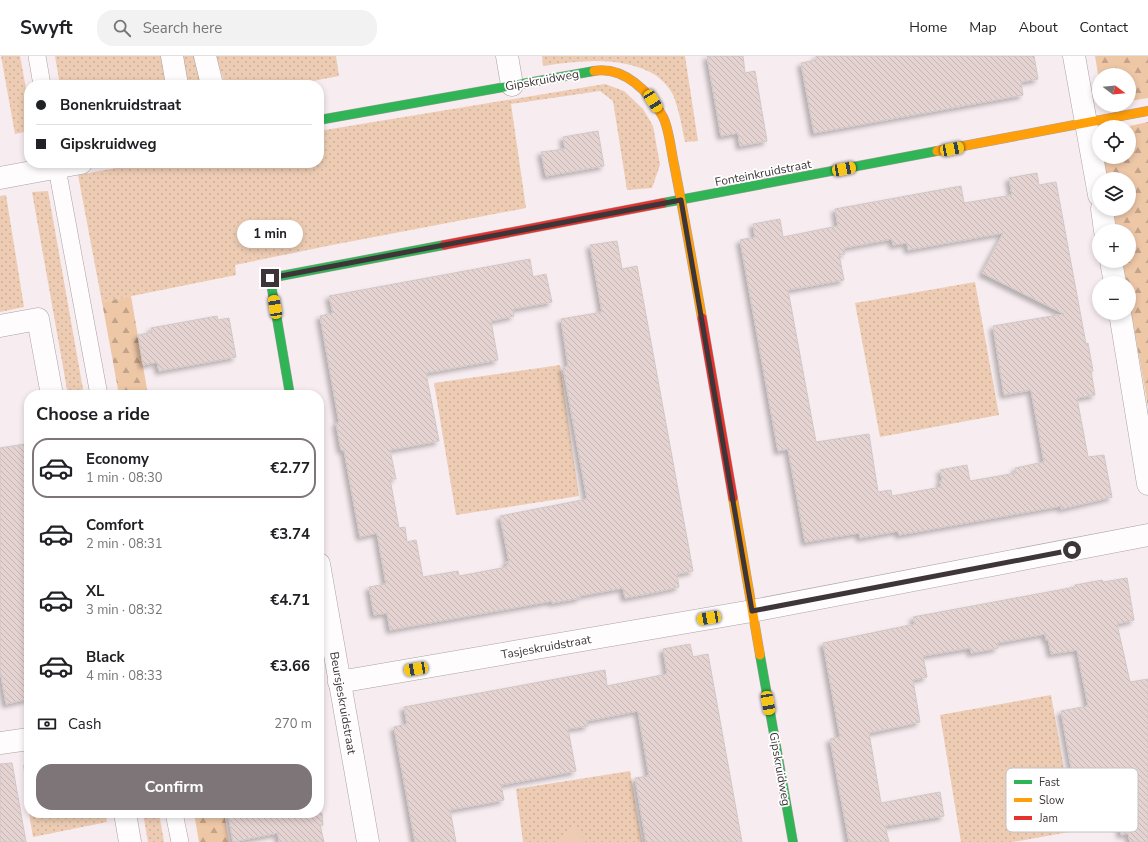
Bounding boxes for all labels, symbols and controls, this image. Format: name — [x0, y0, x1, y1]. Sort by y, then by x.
search box — [97, 10, 377, 46]
text: Swyft — [20, 15, 73, 41]
icon: search — [111, 17, 133, 39]
text: Search here — [143, 18, 222, 38]
text: Home — [909, 18, 947, 37]
text: Map — [969, 18, 997, 37]
text: About — [1019, 18, 1058, 37]
text: Contact — [1080, 18, 1128, 37]
street label: Gipskruidweg — [504, 66, 580, 94]
north arrow — [1092, 68, 1136, 112]
map controls — [1092, 68, 1136, 320]
car — [642, 88, 664, 114]
text: Bonenkruidstraat — [60, 95, 181, 115]
button: locate — [1092, 120, 1136, 164]
text: Gipskruidweg — [60, 134, 156, 154]
car — [939, 141, 965, 157]
street label: Fonteinkruidstraat — [713, 156, 813, 190]
car — [831, 161, 857, 177]
button: layers — [1092, 172, 1136, 216]
callout: 1 min — [237, 220, 303, 248]
button: + — [1092, 224, 1136, 268]
text: 1 min — [253, 225, 287, 243]
route end — [261, 269, 279, 287]
button: − — [1092, 276, 1136, 320]
car — [267, 294, 283, 320]
text: Choose a ride — [36, 402, 150, 426]
text: Economy — [86, 449, 149, 469]
icon: car — [38, 450, 74, 486]
text: €2.77 — [270, 458, 310, 478]
text: 1 min · 08:30 — [86, 469, 162, 487]
text: Comfort — [86, 515, 143, 535]
icon: car — [38, 516, 74, 552]
text: €3.74 — [270, 524, 310, 544]
text: 2 min · 08:31 — [86, 535, 162, 553]
route start — [1063, 541, 1081, 559]
text: XL — [86, 581, 105, 601]
icon: car — [38, 582, 74, 618]
text: €4.71 — [270, 590, 310, 610]
text: 3 min · 08:32 — [86, 601, 162, 619]
car — [696, 610, 722, 626]
street label: Tasjeskruidstraat — [500, 631, 593, 663]
text: Black — [86, 647, 124, 667]
icon: car — [38, 648, 74, 684]
street label: Beursjeskruidstraat — [326, 650, 360, 756]
text: €3.66 — [270, 656, 310, 676]
car — [403, 661, 429, 677]
text: 4 min · 08:33 — [86, 667, 162, 685]
car — [760, 690, 776, 716]
icon: cash — [36, 713, 58, 735]
text: Cash — [68, 714, 102, 734]
text: 270 m — [274, 715, 312, 733]
street label: Gipskruidweg — [766, 731, 794, 807]
button: Confirm — [36, 764, 312, 810]
legend — [1006, 768, 1138, 832]
text: Fast — [1039, 775, 1060, 790]
text: Slow — [1039, 793, 1064, 808]
text: Jam — [1038, 811, 1058, 826]

